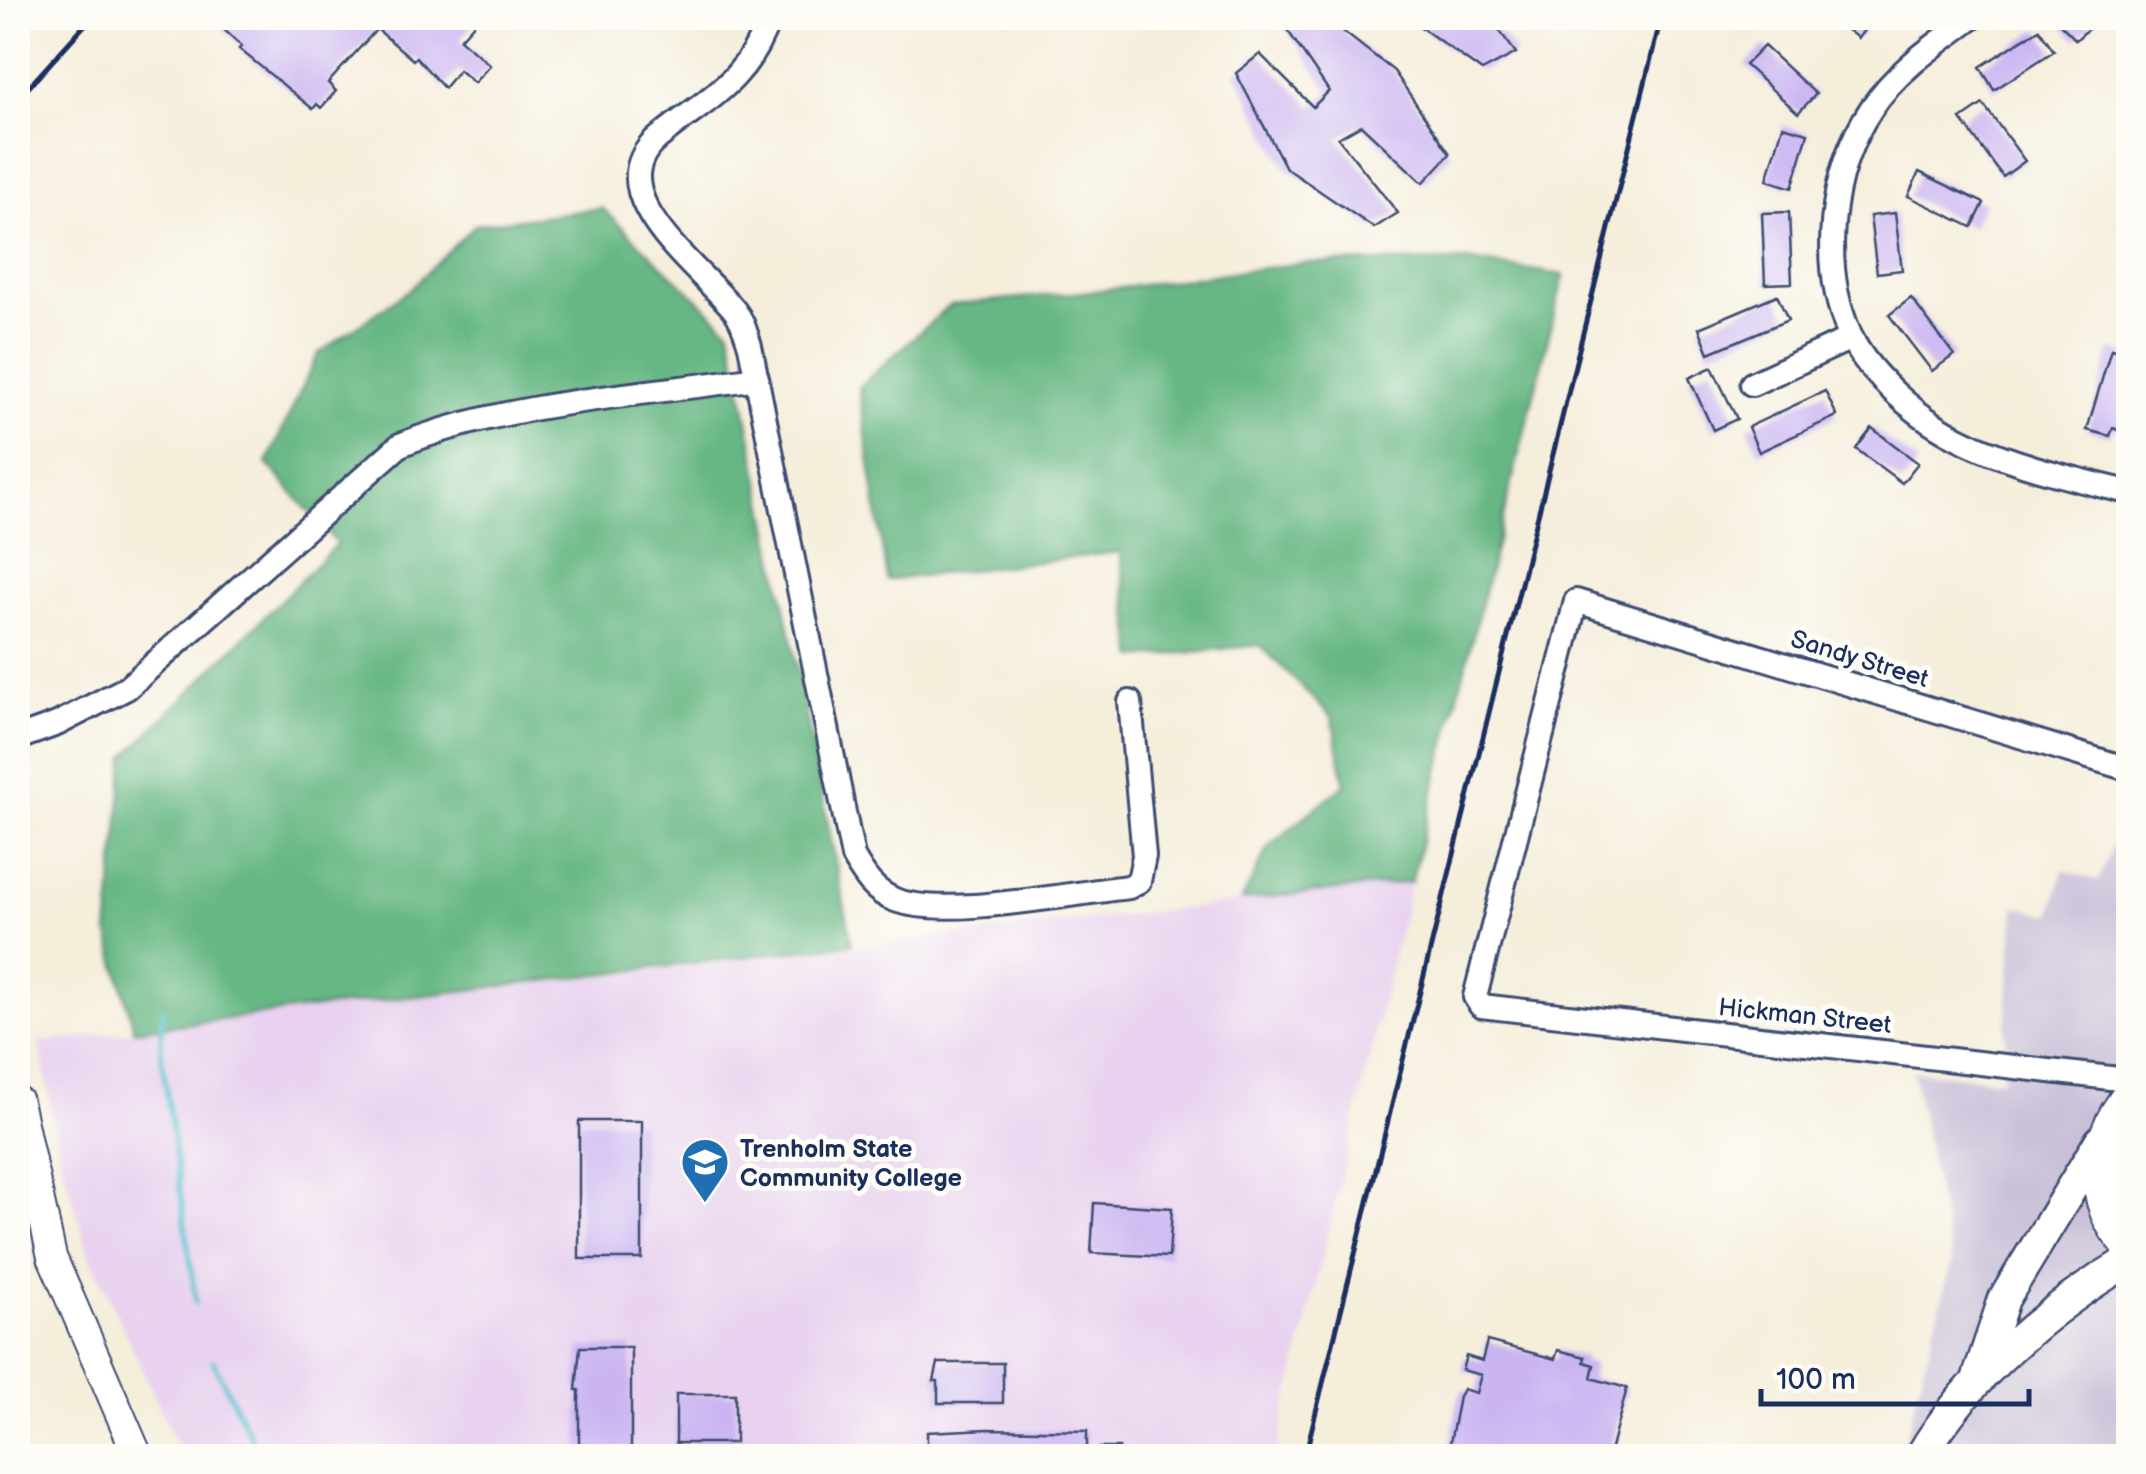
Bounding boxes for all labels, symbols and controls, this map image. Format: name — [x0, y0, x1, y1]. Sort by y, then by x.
street label: Sandy Street — [1787, 624, 1932, 695]
street label: Hickman Street — [1717, 992, 1893, 1041]
place label: Trenholm State Community College — [740, 1134, 962, 1194]
school or university icon: Trenholm State Community College — [679, 1136, 731, 1204]
scale bar — [1761, 1344, 2028, 1406]
text: 100 m — [1776, 1362, 1856, 1398]

